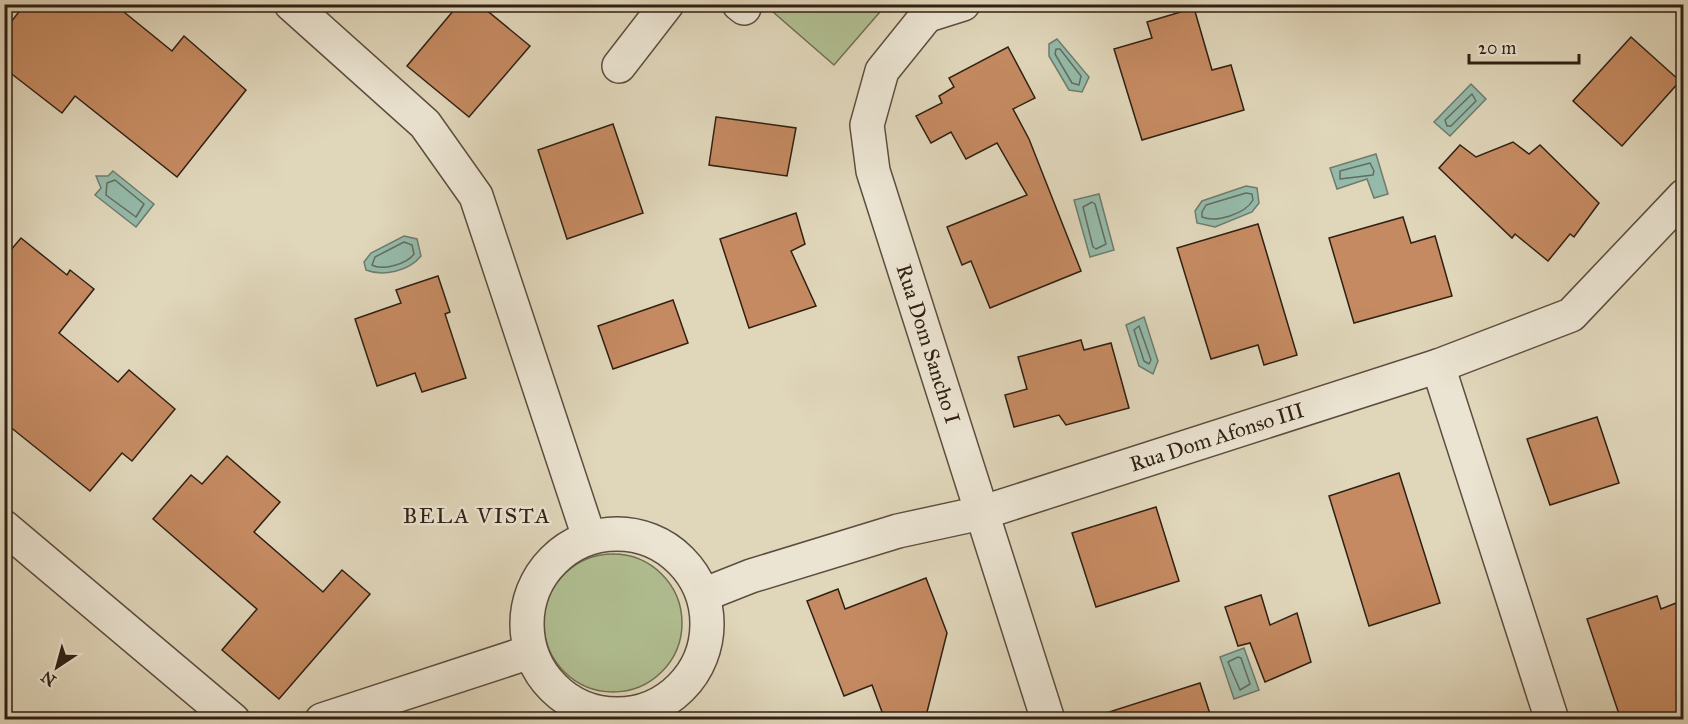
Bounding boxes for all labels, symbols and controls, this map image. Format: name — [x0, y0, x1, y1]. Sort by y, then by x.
scale bar — [1469, 27, 1578, 65]
text: 20 m — [1478, 37, 1516, 59]
street label: Rua Dom Sancho I — [891, 261, 966, 427]
street label: Rua Dom Afonso III — [1126, 397, 1307, 477]
district label: BELA VISTA — [403, 502, 551, 529]
north arrow — [27, 637, 87, 697]
text: N — [37, 667, 60, 690]

